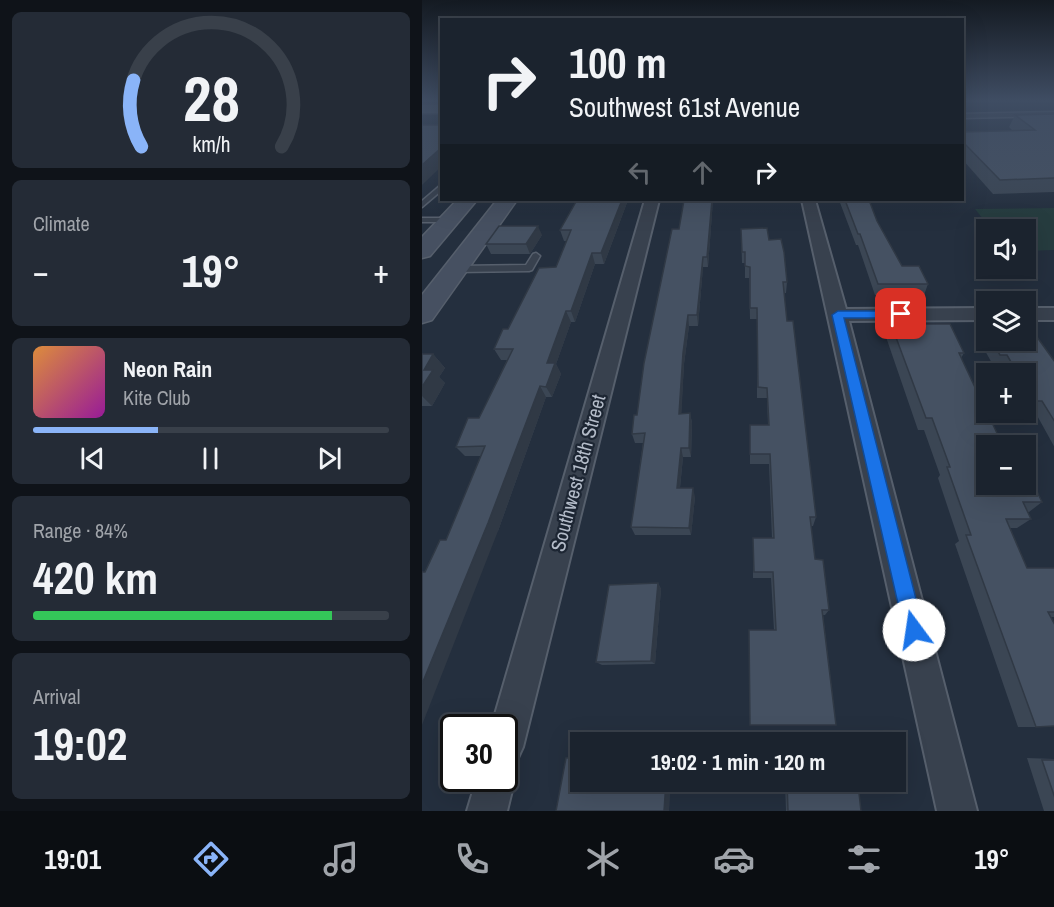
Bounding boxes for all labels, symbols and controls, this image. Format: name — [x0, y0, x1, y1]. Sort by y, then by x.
text: 100 m — [569, 35, 667, 91]
icon: right — [470, 42, 548, 120]
text: 28 — [183, 56, 239, 140]
text: Southwest 61st Avenue — [569, 89, 800, 125]
text: km/h — [192, 130, 230, 159]
icon: left — [623, 156, 656, 189]
icon: ahead — [686, 156, 719, 189]
icon: right — [749, 156, 782, 189]
text: Climate — [33, 210, 90, 237]
map controls — [976, 219, 1036, 495]
button: sound — [976, 219, 1036, 279]
text: 19° — [181, 240, 241, 301]
text: − — [33, 249, 49, 293]
text: + — [373, 249, 389, 293]
pin — [875, 288, 926, 339]
button: layers — [976, 291, 1036, 351]
icon: arrive — [884, 297, 917, 330]
text: Neon Rain — [123, 354, 212, 384]
button: + — [976, 363, 1036, 423]
text: Kite Club — [123, 384, 190, 411]
street label: Southwest 18th Street — [544, 391, 612, 554]
button: − — [976, 435, 1036, 495]
icon: previous — [76, 442, 109, 475]
icon: pause — [194, 442, 227, 475]
icon: next — [313, 442, 346, 475]
text: Range · 84% — [33, 517, 128, 544]
text: 420 km — [33, 547, 158, 608]
position arrow — [882, 598, 946, 662]
text: Arrival — [33, 683, 80, 710]
text: 19:02 — [33, 713, 127, 774]
speed limit sign: 30 — [440, 714, 518, 792]
text: 19:02 · 1 min · 120 m — [651, 747, 825, 777]
icon: directions — [190, 838, 232, 880]
icon: music — [320, 838, 362, 880]
icon: phone — [451, 838, 493, 880]
icon: climate — [582, 838, 624, 880]
icon: car — [713, 838, 755, 880]
icon: filters — [843, 838, 885, 880]
text: 19:01 — [44, 841, 101, 877]
text: 19° — [974, 841, 1010, 877]

